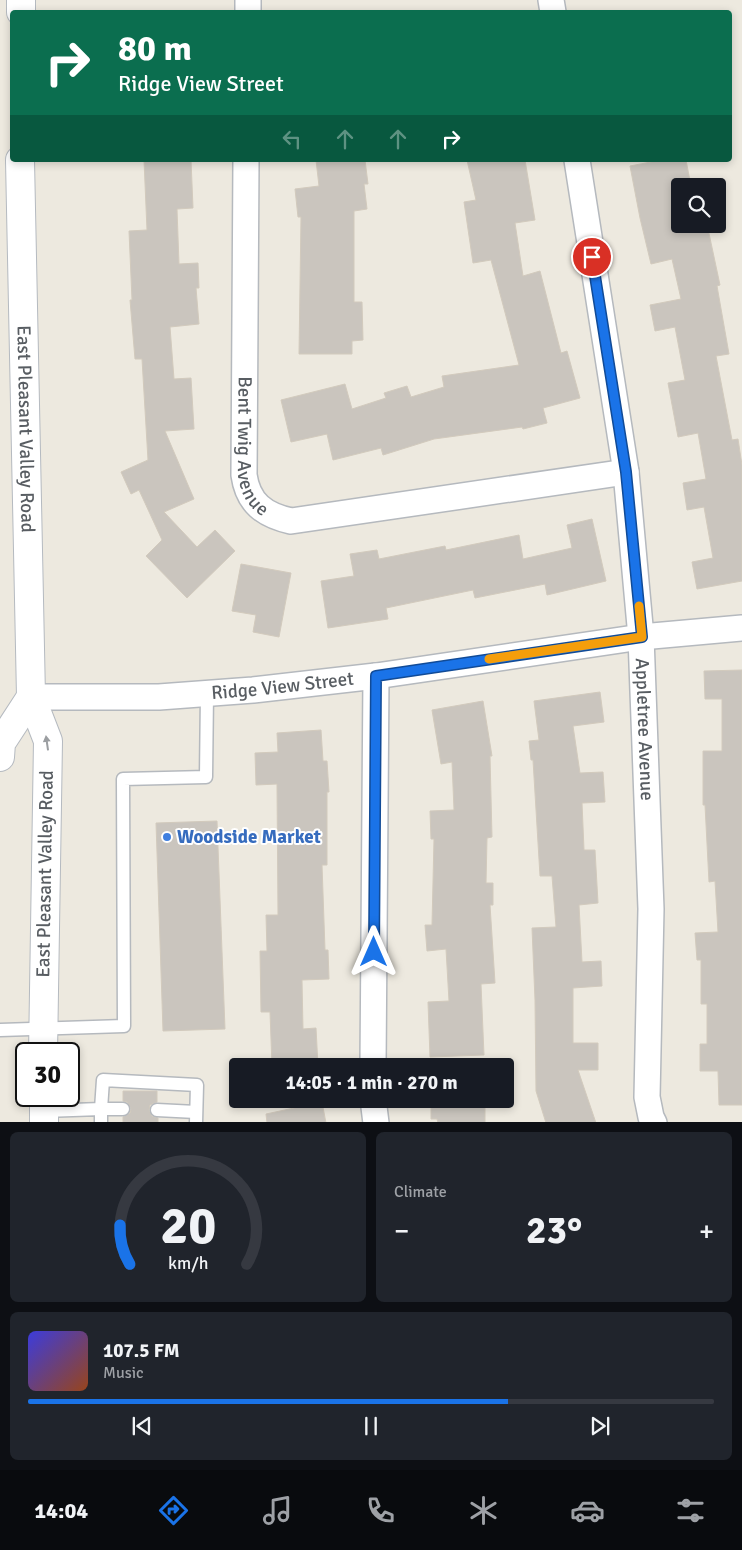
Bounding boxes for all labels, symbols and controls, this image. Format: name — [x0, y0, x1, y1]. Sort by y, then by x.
text: 80 m — [118, 27, 192, 70]
icon: right — [35, 30, 100, 95]
text: Ridge View Street — [118, 70, 284, 97]
icon: left — [278, 125, 306, 153]
icon: ahead — [331, 125, 359, 153]
icon: ahead — [384, 125, 412, 153]
icon: right — [437, 125, 465, 153]
map controls — [671, 178, 726, 233]
button: search — [671, 178, 726, 233]
pin — [571, 236, 613, 278]
icon: arrive — [578, 243, 606, 271]
street label: East Pleasant Valley Road — [11, 325, 40, 533]
street label: Bent Twig Avenue — [232, 376, 273, 522]
street label: Appletree Avenue — [630, 658, 659, 801]
street label: Ridge View Street — [210, 667, 355, 705]
one-way arrow — [43, 734, 51, 750]
street label: East Pleasant Valley Road — [31, 770, 59, 978]
place label: Woodside Market — [177, 825, 321, 849]
marker: Woodside Market — [161, 831, 173, 843]
position arrow — [347, 925, 399, 977]
speed limit sign: 30 — [15, 1042, 80, 1107]
text: 14:05 · 1 min · 270 m — [285, 1071, 458, 1095]
text: Climate — [394, 1182, 447, 1202]
text: 20 — [160, 1194, 216, 1258]
text: 23° — [526, 1207, 582, 1254]
text: − — [394, 1214, 409, 1248]
text: + — [699, 1214, 714, 1248]
text: km/h — [168, 1252, 208, 1274]
text: 107.5 FM — [103, 1339, 180, 1363]
text: Music — [103, 1363, 144, 1383]
icon: previous — [128, 1412, 156, 1440]
icon: pause — [357, 1412, 385, 1440]
icon: next — [586, 1412, 614, 1440]
icon: directions — [156, 1493, 191, 1528]
icon: music — [260, 1493, 295, 1528]
icon: phone — [363, 1493, 398, 1528]
icon: climate — [466, 1493, 501, 1528]
icon: car — [570, 1493, 605, 1528]
icon: filters — [673, 1493, 708, 1528]
text: 14:04 — [34, 1497, 88, 1524]

